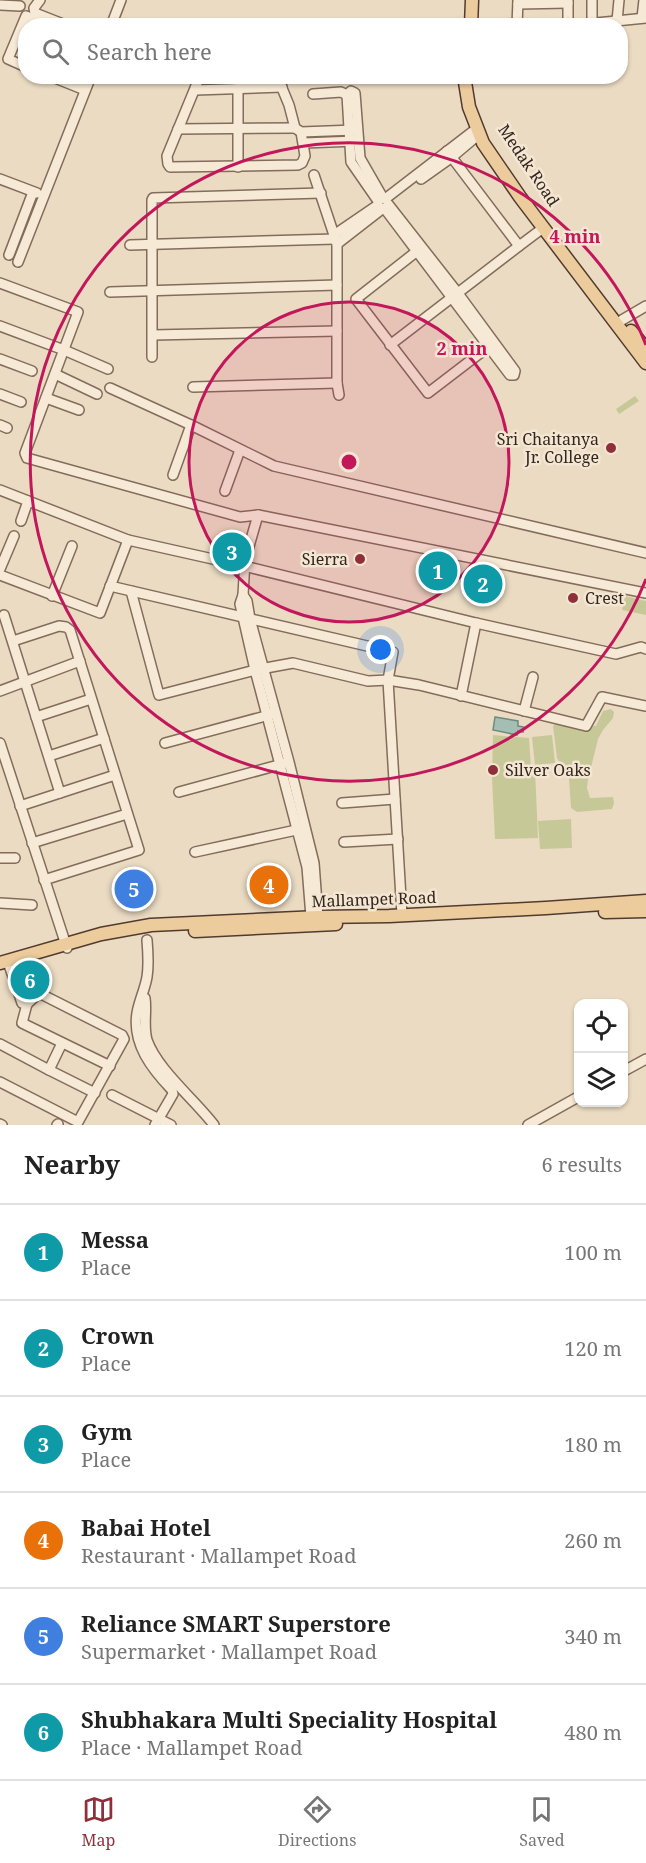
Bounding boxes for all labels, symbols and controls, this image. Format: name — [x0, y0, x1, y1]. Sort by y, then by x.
search box — [18, 18, 628, 84]
icon: search — [39, 35, 72, 68]
text: Search here — [87, 36, 212, 66]
street label: Medak Road — [493, 120, 565, 210]
text: 4 min — [550, 224, 600, 248]
text: 2 min — [437, 336, 487, 360]
place label: Sri Chaitanya Jr. College — [497, 428, 599, 468]
marker: Sri Chaitanya Jr. College — [604, 441, 618, 455]
centre of rings — [339, 452, 359, 472]
pin: 3 — [212, 530, 252, 574]
place label: Sierra — [302, 548, 348, 570]
pin: 1 — [418, 548, 458, 594]
marker: Sierra — [353, 552, 367, 566]
pin: 2 — [464, 562, 502, 606]
place label: Crest — [585, 587, 624, 609]
marker: Crest — [566, 591, 580, 605]
your location — [366, 635, 395, 664]
place label: Silver Oaks — [505, 759, 591, 781]
marker: Silver Oaks — [486, 763, 500, 777]
pin: 4 — [250, 862, 288, 908]
pin: 5 — [114, 866, 154, 912]
street label: Mallampet Road — [311, 886, 437, 912]
pin: 6 — [10, 958, 50, 1002]
map controls — [574, 999, 628, 1107]
button: locate — [574, 999, 628, 1053]
button: layers — [574, 1053, 628, 1107]
text: Nearby — [24, 1146, 120, 1182]
text: 6 results — [542, 1151, 622, 1178]
text: Messa — [81, 1224, 149, 1254]
text: 1 — [38, 1239, 49, 1266]
text: 100 m — [564, 1239, 622, 1266]
text: Place — [81, 1254, 131, 1281]
text: Crown — [81, 1320, 154, 1350]
text: 2 — [38, 1335, 49, 1362]
text: 120 m — [564, 1335, 622, 1362]
text: Place — [81, 1350, 131, 1377]
text: Gym — [81, 1416, 132, 1446]
text: 3 — [38, 1431, 49, 1458]
text: 180 m — [564, 1431, 622, 1458]
text: Place — [81, 1446, 131, 1473]
text: Babai Hotel — [81, 1512, 211, 1542]
text: 4 — [38, 1527, 49, 1554]
text: 260 m — [564, 1527, 622, 1554]
text: Restaurant · Mallampet Road — [81, 1542, 356, 1569]
text: Reliance SMART Superstore — [81, 1608, 391, 1638]
text: 5 — [38, 1623, 49, 1650]
text: 340 m — [564, 1623, 622, 1650]
text: Supermarket · Mallampet Road — [81, 1638, 377, 1665]
text: Shubhakara Multi Speciality Hospital — [81, 1704, 497, 1734]
text: 6 — [38, 1719, 49, 1746]
text: 480 m — [564, 1719, 622, 1746]
text: Place · Mallampet Road — [81, 1734, 302, 1761]
tab: Map — [81, 1793, 115, 1851]
tab: Directions — [278, 1793, 356, 1851]
tab: Saved — [519, 1793, 565, 1851]

